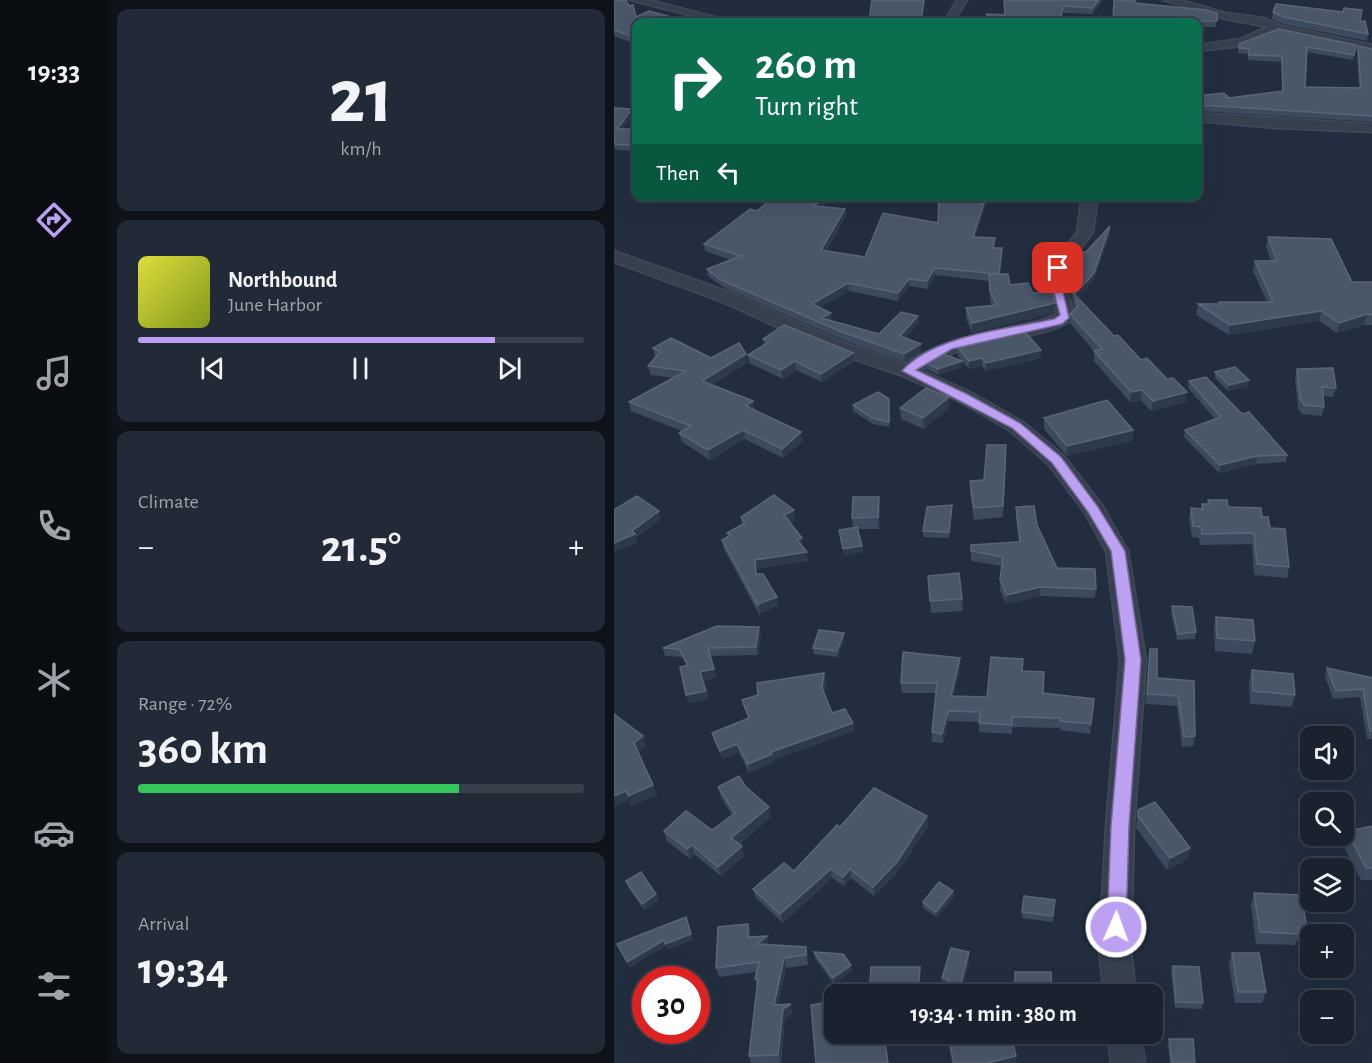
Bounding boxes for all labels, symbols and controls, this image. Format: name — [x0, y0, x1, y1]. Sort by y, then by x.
icon: right — [656, 42, 734, 120]
text: 260 m — [755, 44, 857, 86]
text: 19:33 — [28, 58, 80, 85]
text: 21 — [329, 59, 393, 137]
text: Turn right — [755, 93, 858, 120]
text: km/h — [340, 139, 382, 159]
icon: left — [712, 156, 745, 189]
text: Then — [656, 162, 700, 184]
icon: directions — [33, 199, 75, 241]
pin — [1032, 242, 1083, 293]
icon: arrive — [1041, 251, 1074, 284]
text: Northbound — [228, 269, 337, 291]
text: June Harbor — [228, 295, 322, 315]
icon: music — [33, 352, 75, 394]
icon: previous — [196, 352, 229, 385]
icon: pause — [344, 352, 377, 385]
icon: next — [493, 352, 526, 385]
text: Climate — [138, 492, 199, 512]
icon: phone — [33, 505, 75, 547]
text: 21.5° — [321, 525, 401, 570]
text: − — [138, 531, 154, 564]
text: + — [568, 531, 584, 564]
icon: climate — [33, 659, 75, 701]
text: Range · 72% — [138, 694, 232, 714]
map controls — [1300, 726, 1354, 1044]
button: sound — [1300, 726, 1354, 780]
text: 360 km — [138, 727, 268, 772]
button: search — [1300, 792, 1354, 846]
icon: car — [33, 812, 75, 854]
button: layers — [1300, 858, 1354, 912]
position arrow — [1084, 895, 1148, 959]
text: Arrival — [138, 914, 189, 934]
button: + — [1300, 924, 1354, 978]
text: 19:34 — [138, 947, 228, 992]
icon: filters — [33, 965, 75, 1007]
speed limit sign: 30 — [632, 966, 710, 1044]
button: − — [1300, 990, 1354, 1044]
text: 19:34 · 1 min · 380 m — [910, 1003, 1077, 1025]

